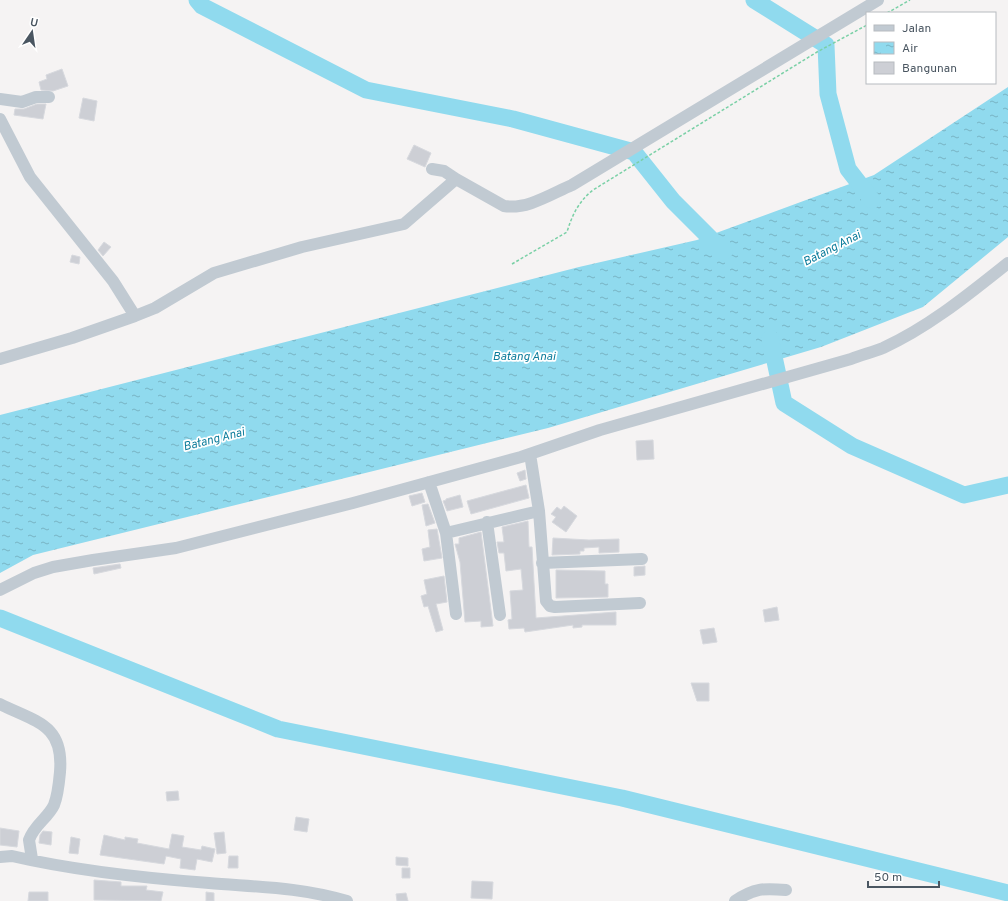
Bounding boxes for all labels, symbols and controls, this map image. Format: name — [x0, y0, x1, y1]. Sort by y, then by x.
north arrow — [12, 12, 52, 52]
legend — [866, 12, 996, 84]
text: U — [29, 16, 39, 31]
text: Jalan — [902, 21, 931, 37]
text: Air — [902, 41, 918, 57]
text: Bangunan — [902, 61, 957, 77]
water label: Batang Anai — [800, 227, 865, 270]
water label: Batang Anai — [493, 349, 556, 365]
water label: Batang Anai — [182, 424, 247, 455]
scale bar — [868, 863, 939, 889]
text: 50 m — [874, 870, 902, 886]

